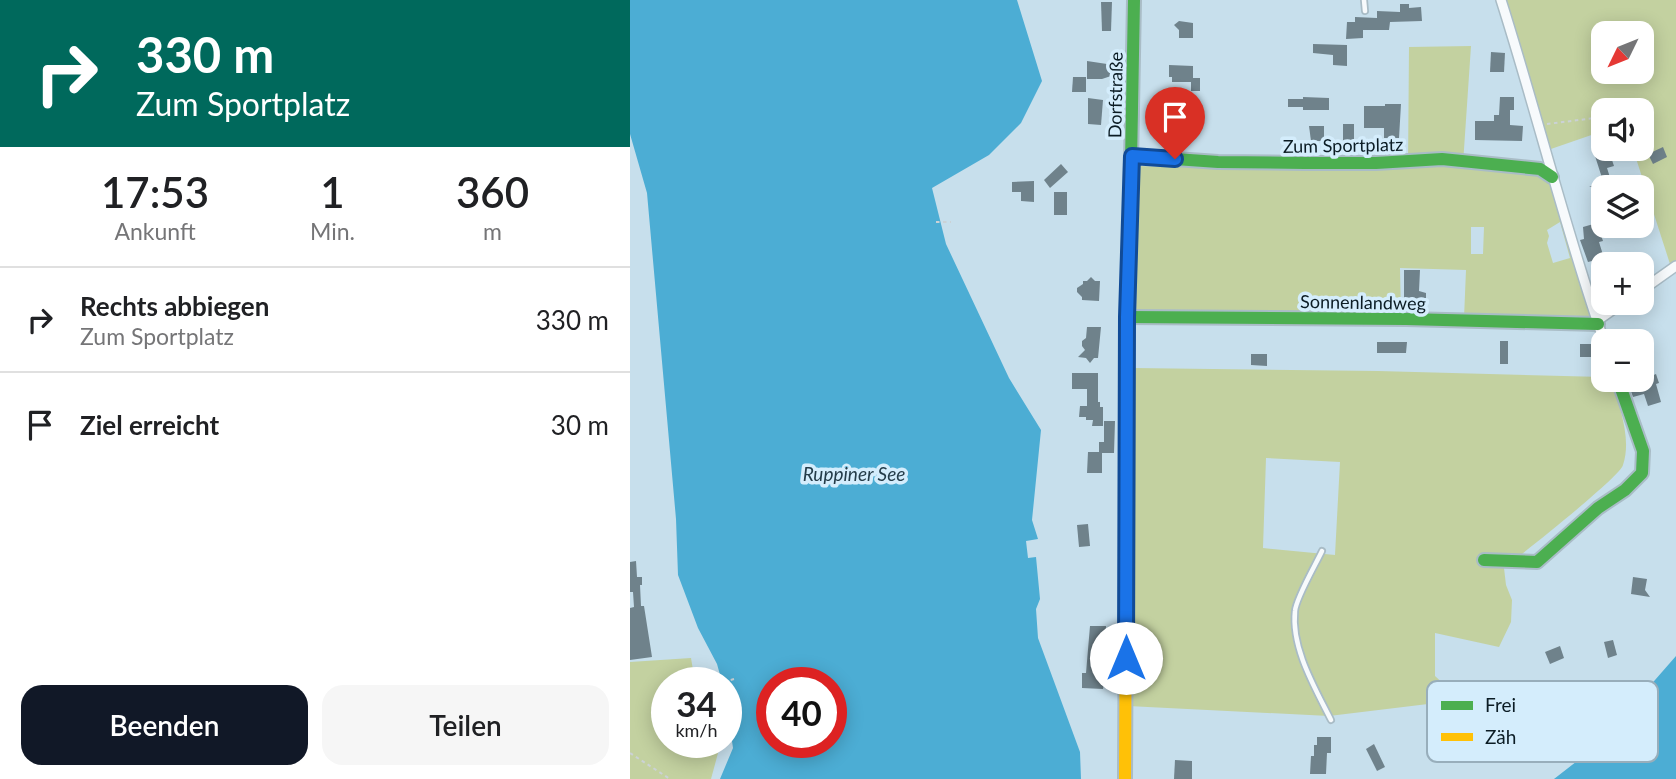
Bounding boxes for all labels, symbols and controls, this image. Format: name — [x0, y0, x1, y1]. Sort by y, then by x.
north arrow — [1591, 21, 1654, 84]
map controls — [1591, 21, 1654, 392]
text: 330 m — [136, 25, 274, 83]
icon: right — [21, 28, 112, 119]
street label: Dorfstraße — [1103, 52, 1127, 138]
text: Zum Sportplatz — [136, 84, 350, 123]
pin — [1145, 87, 1205, 159]
icon: arrive — [1156, 98, 1194, 136]
button: sound — [1591, 98, 1654, 161]
street label: Zum Sportplatz — [1283, 133, 1403, 157]
text: 17:53 — [101, 167, 209, 217]
text: 1 — [320, 167, 345, 217]
text: 360 — [456, 167, 529, 217]
button: layers — [1591, 175, 1654, 238]
text: Ankunft — [114, 217, 196, 245]
text: Min. — [310, 217, 355, 245]
text: m — [483, 217, 502, 245]
button: + — [1591, 252, 1654, 315]
text: Rechts abbiegen — [80, 290, 269, 322]
street label: Sonnenlandweg — [1300, 290, 1426, 314]
icon: right — [21, 301, 59, 339]
text: 330 m — [536, 304, 609, 336]
text: Zum Sportplatz — [80, 322, 234, 350]
button: − — [1591, 329, 1654, 392]
icon: arrive — [21, 406, 59, 444]
text: Ziel erreicht — [80, 409, 219, 441]
text: 30 m — [551, 409, 609, 441]
water label: Ruppiner See — [803, 462, 905, 485]
position arrow — [1089, 621, 1163, 695]
speed limit sign: 40 — [756, 667, 847, 758]
legend — [1427, 681, 1658, 762]
text: 34 — [676, 682, 717, 724]
button: Beenden — [21, 685, 308, 765]
button: Teilen — [322, 685, 609, 765]
text: Frei — [1485, 693, 1516, 716]
text: km/h — [675, 719, 718, 741]
text: Zäh — [1485, 725, 1516, 748]

